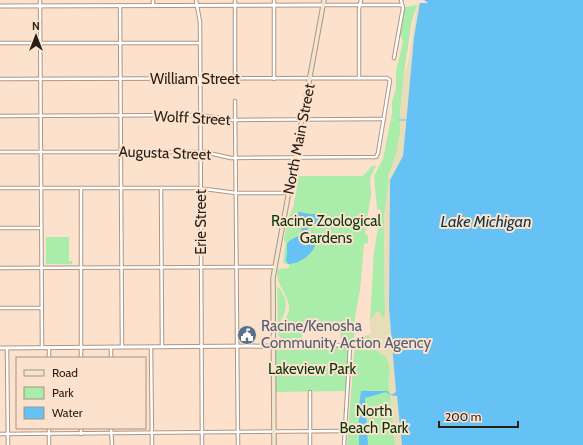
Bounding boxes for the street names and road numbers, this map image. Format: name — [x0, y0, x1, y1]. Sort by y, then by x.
street label: William Street — [150, 70, 240, 88]
street label: North Main Street — [279, 82, 319, 196]
street label: Wolff Street — [153, 107, 231, 129]
street label: Augusta Street — [118, 142, 212, 164]
street label: Erie Street — [192, 189, 210, 255]

